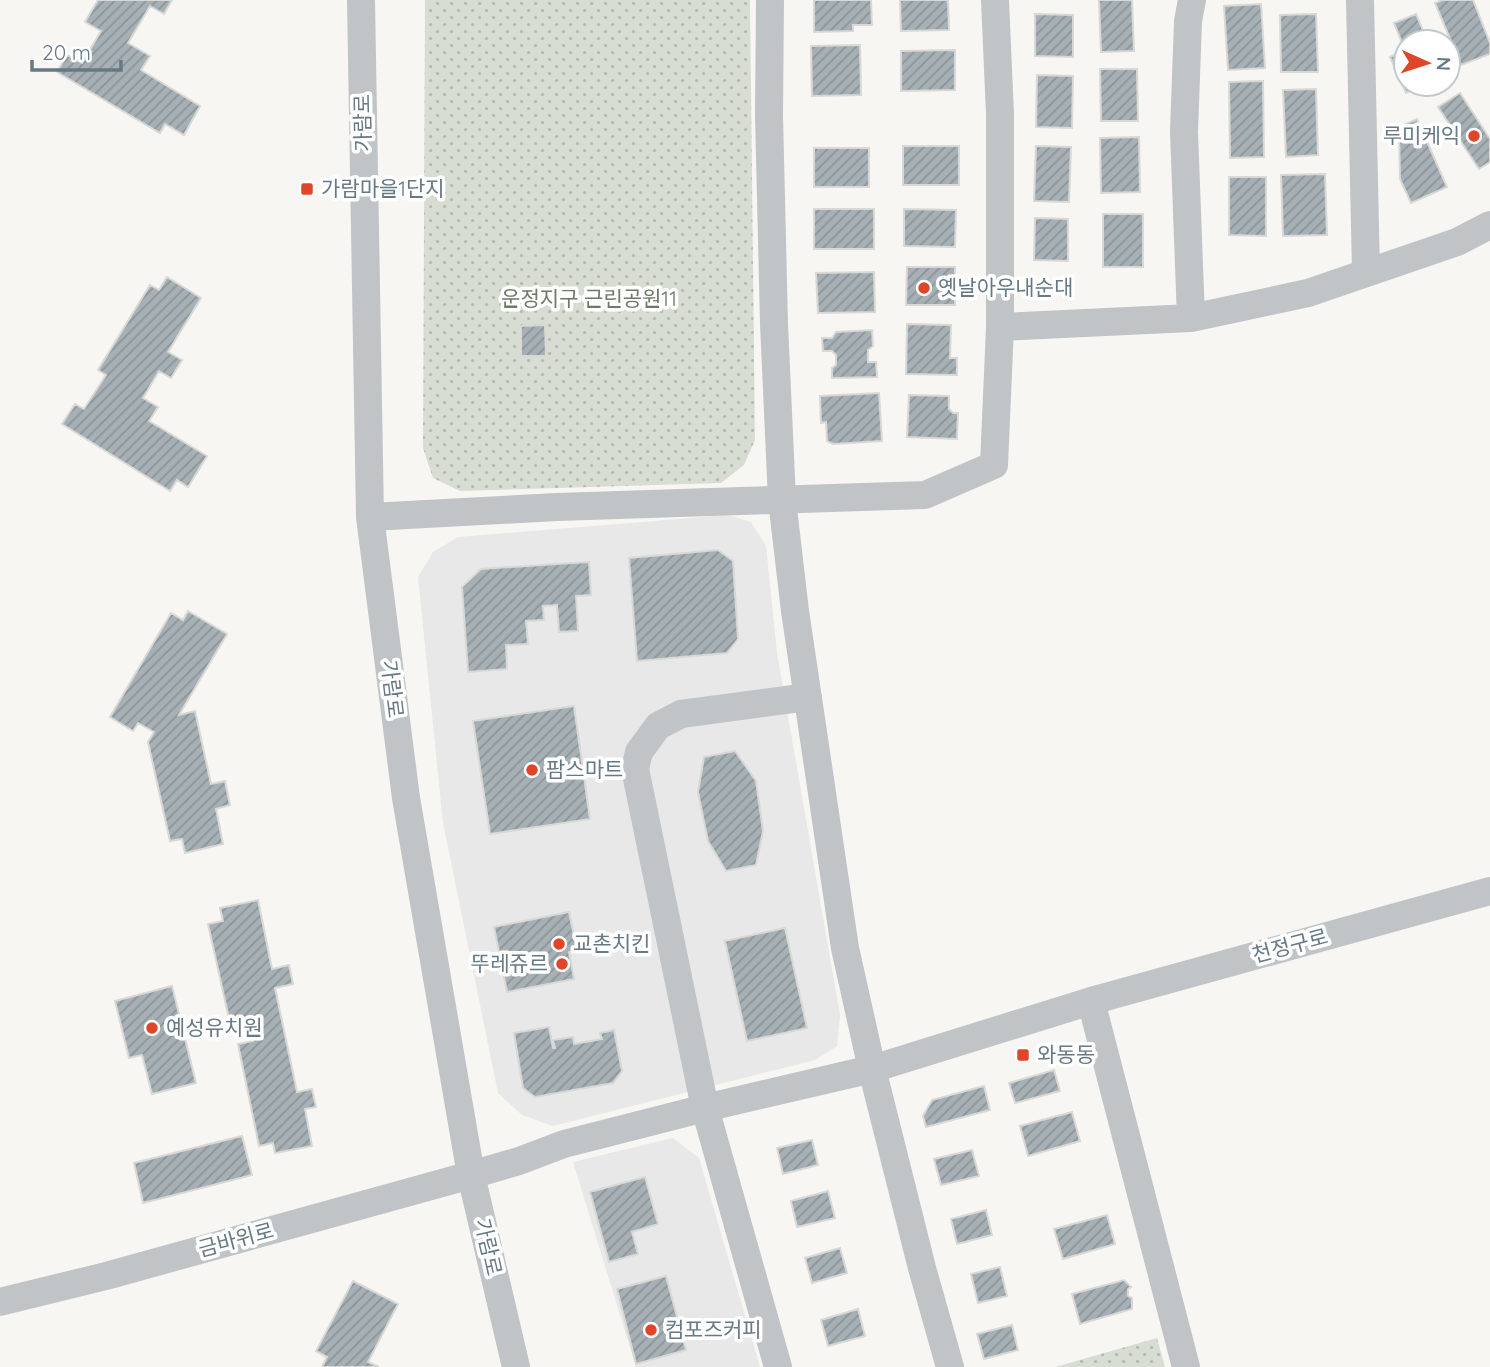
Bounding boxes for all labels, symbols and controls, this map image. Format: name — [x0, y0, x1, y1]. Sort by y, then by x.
scale bar — [32, 28, 121, 72]
north arrow — [1392, 28, 1462, 98]
text: 20 m — [42, 39, 91, 65]
text: N — [1432, 56, 1456, 71]
street label: 가람로 — [348, 94, 376, 152]
place label: 루미케익 — [1383, 122, 1460, 148]
marker: 루미케익 — [1466, 128, 1482, 144]
place label: 가람마을1단지 — [321, 175, 445, 201]
marker: 가람마을1단지 — [299, 181, 315, 197]
place label: 옛날아우내순대 — [938, 274, 1073, 300]
marker: 옛날아우내순대 — [916, 280, 932, 296]
park label: 운정지구 근린공원11 — [501, 285, 677, 311]
street label: 가람로 — [377, 659, 409, 719]
place label: 팜스마트 — [546, 756, 623, 782]
marker: 팜스마트 — [524, 762, 540, 778]
street label: 천정구로 — [1249, 922, 1330, 968]
place label: 교촌치킨 — [573, 930, 650, 956]
marker: 교촌치킨 — [551, 936, 567, 952]
place label: 뚜레쥬르 — [471, 950, 548, 976]
marker: 뚜레쥬르 — [554, 956, 570, 972]
place label: 예성유치원 — [166, 1014, 263, 1040]
marker: 예성유치원 — [144, 1020, 160, 1036]
place label: 와동동 — [1037, 1041, 1095, 1067]
marker: 와동동 — [1015, 1047, 1031, 1063]
street label: 금바위로 — [195, 1216, 276, 1262]
street label: 가람로 — [470, 1216, 508, 1278]
place label: 컴포즈커피 — [665, 1316, 762, 1342]
marker: 컴포즈커피 — [643, 1322, 659, 1338]

